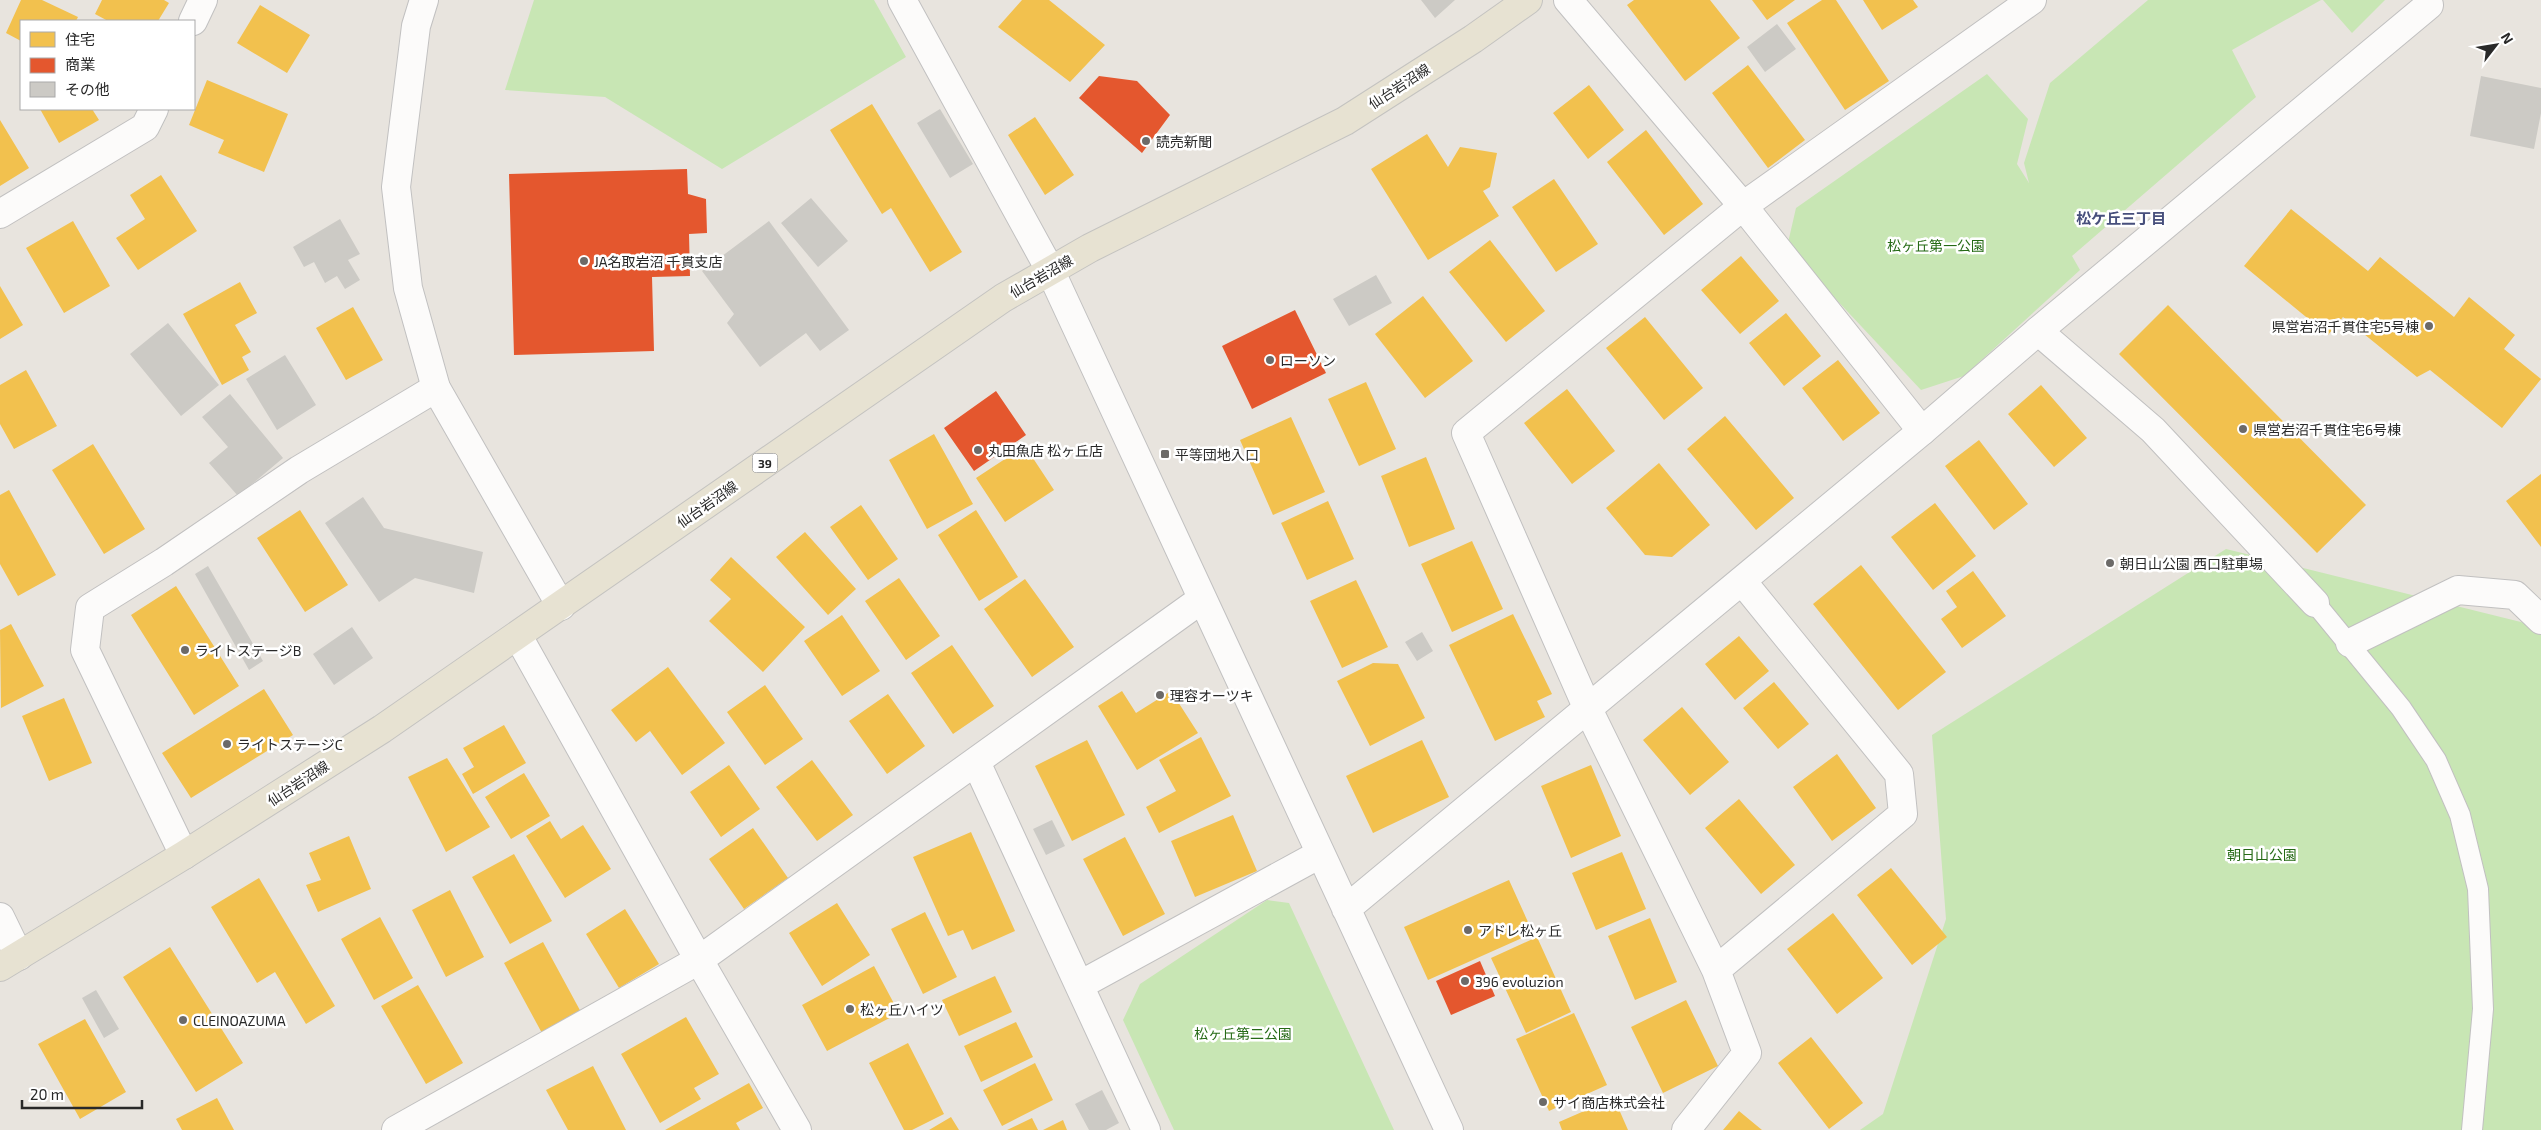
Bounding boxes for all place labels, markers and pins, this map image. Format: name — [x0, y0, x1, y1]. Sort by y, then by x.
place label: 読売新聞 — [1156, 133, 1212, 150]
marker: 読売新聞 — [1140, 135, 1152, 147]
place label: JA名取岩沼 千貫支店 — [594, 253, 723, 270]
marker: JA名取岩沼 千貫支店 — [578, 255, 590, 267]
place label: 県営岩沼千貫住宅5号棟 — [2271, 318, 2419, 335]
marker: 県営岩沼千貫住宅5号棟 — [2423, 320, 2435, 332]
place label: ローソン — [1280, 352, 1336, 369]
marker: ローソン — [1264, 354, 1276, 366]
place label: 県営岩沼千貫住宅6号棟 — [2253, 421, 2401, 438]
marker: 県営岩沼千貫住宅6号棟 — [2237, 423, 2249, 435]
place label: 丸田魚店 松ヶ丘店 — [988, 442, 1103, 459]
marker: 丸田魚店 松ヶ丘店 — [972, 444, 984, 456]
place label: 平等団地入口 — [1175, 446, 1259, 463]
marker: 平等団地入口 — [1159, 448, 1171, 460]
place label: 朝日山公園 西口駐車場 — [2120, 555, 2263, 572]
marker: 朝日山公園 西口駐車場 — [2104, 557, 2116, 569]
place label: ライトステージB — [195, 642, 301, 659]
marker: ライトステージB — [179, 644, 191, 656]
place label: 理容オーツキ — [1170, 687, 1254, 704]
marker: 理容オーツキ — [1154, 689, 1166, 701]
place label: ライトステージC — [237, 736, 343, 753]
marker: ライトステージC — [221, 738, 233, 750]
place label: アドレ松ヶ丘 — [1478, 922, 1562, 939]
marker: アドレ松ヶ丘 — [1462, 924, 1474, 936]
place label: 396 evoluzion — [1475, 973, 1564, 990]
marker: 396 evoluzion — [1459, 975, 1471, 987]
place label: 松ヶ丘ハイツ — [860, 1001, 944, 1018]
marker: 松ヶ丘ハイツ — [844, 1003, 856, 1015]
place label: CLEINOAZUMA — [193, 1012, 286, 1029]
marker: CLEINOAZUMA — [177, 1014, 189, 1026]
place label: サイ商店株式会社 — [1553, 1094, 1665, 1111]
marker: サイ商店株式会社 — [1537, 1096, 1549, 1108]

